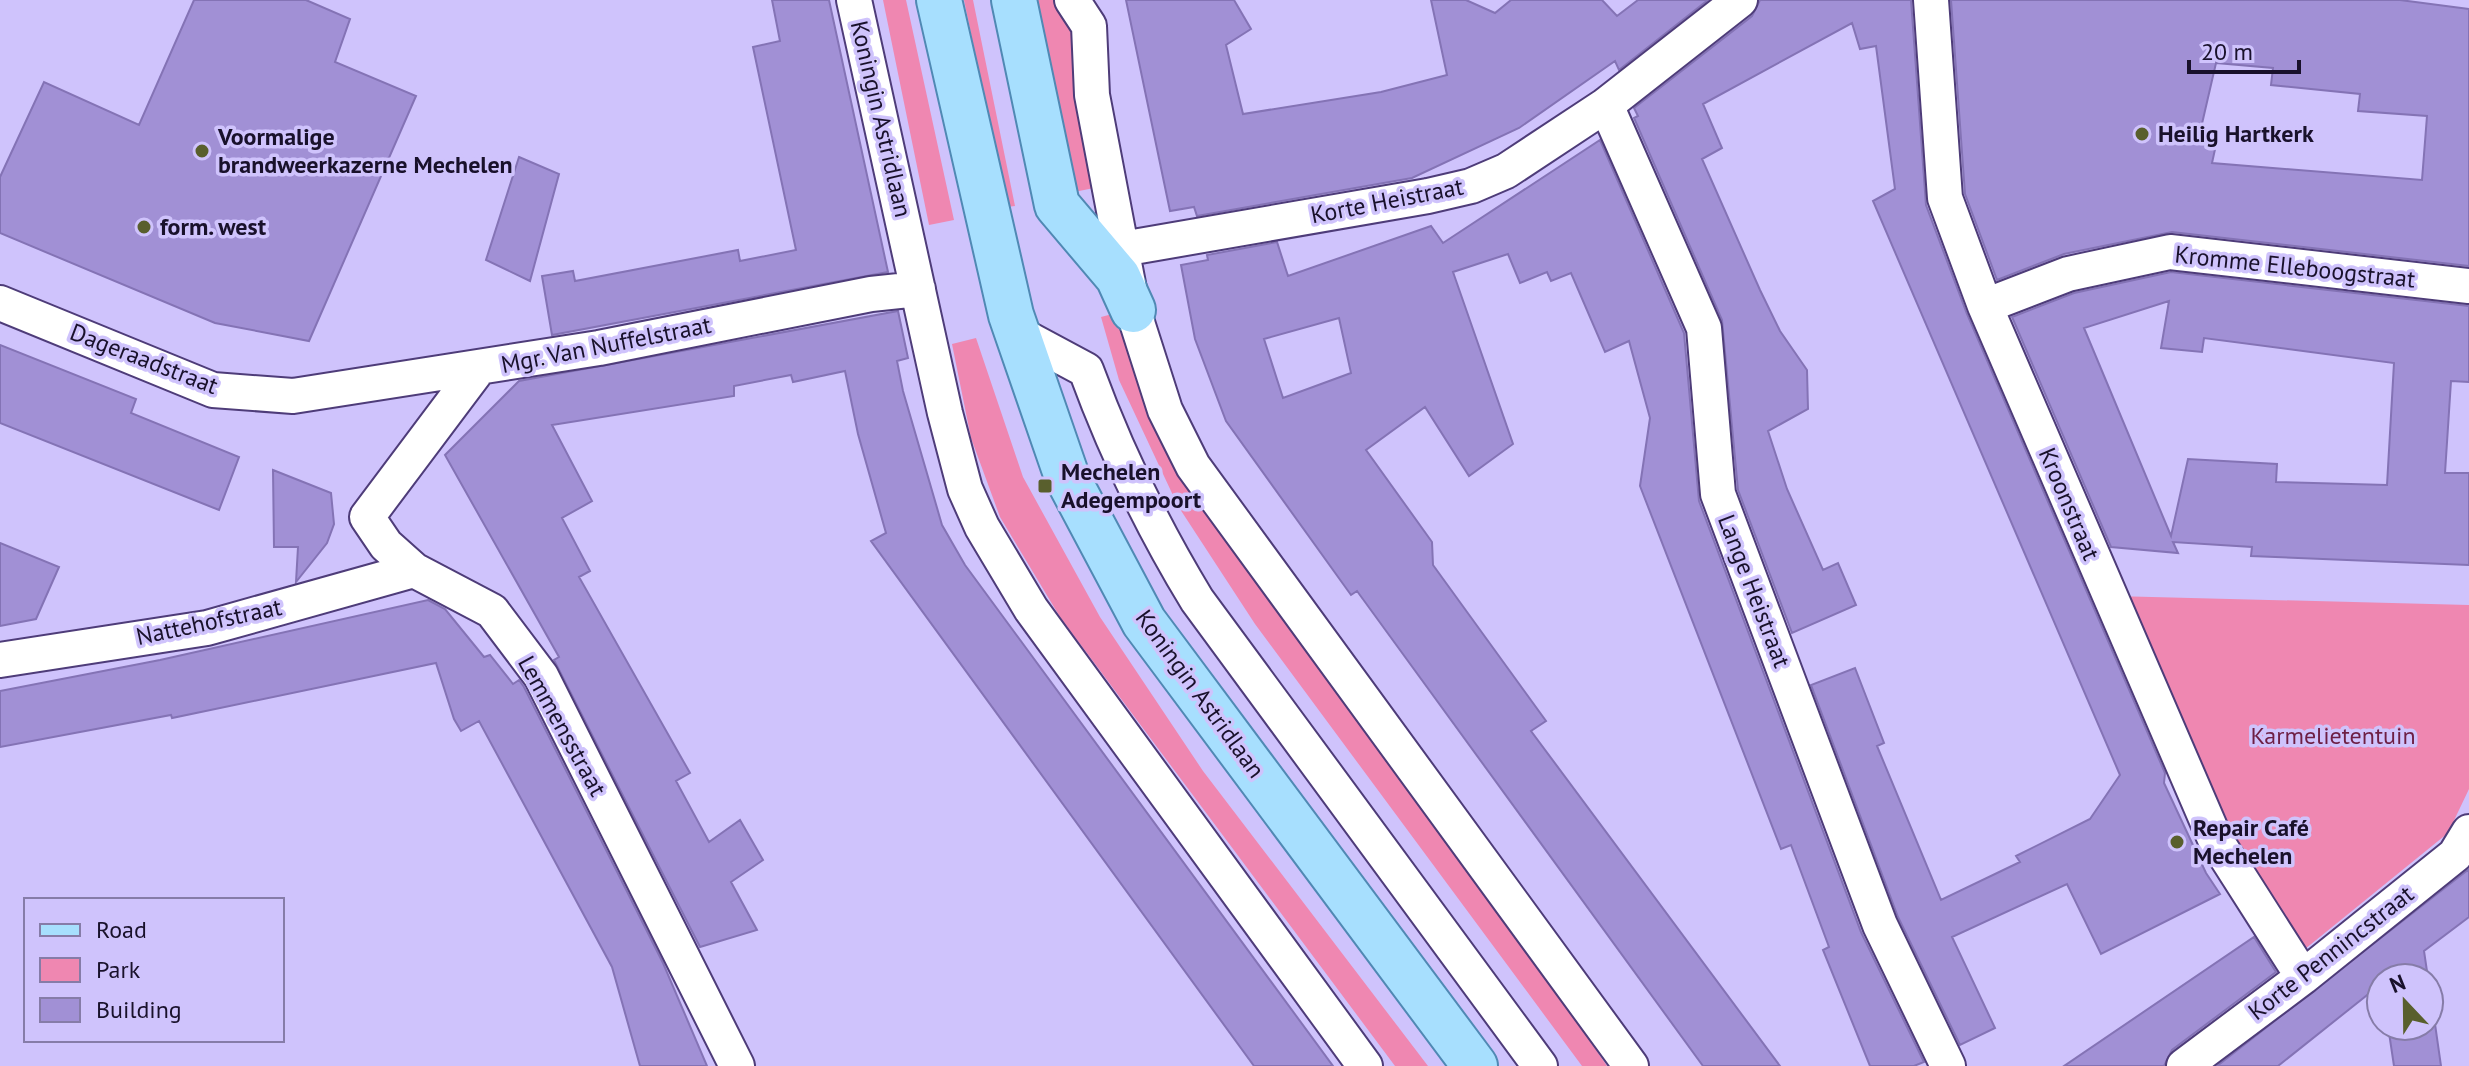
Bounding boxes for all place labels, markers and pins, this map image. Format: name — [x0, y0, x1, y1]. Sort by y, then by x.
place label: Heilig Hartkerk — [2158, 118, 2314, 149]
place label: Voormalige brandweerkazerne Mechelen — [217, 121, 513, 180]
marker: Heilig Hartkerk — [2133, 125, 2151, 143]
marker: Voormalige brandweerkazerne Mechelen — [193, 142, 211, 160]
place label: form. west — [160, 211, 267, 242]
marker: form. west — [135, 218, 153, 236]
place label: Mechelen Adegempoort — [1061, 456, 1202, 515]
marker: Mechelen Adegempoort — [1036, 477, 1054, 495]
place label: Repair Café Mechelen — [2193, 812, 2309, 871]
marker: Repair Café Mechelen — [2168, 833, 2186, 851]

